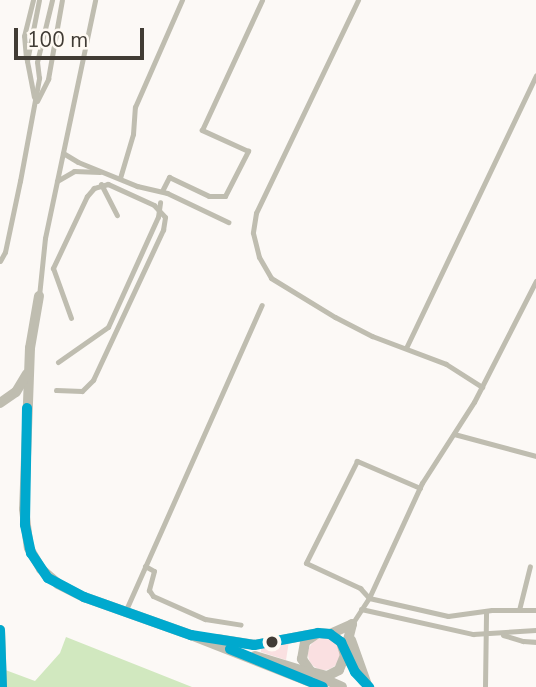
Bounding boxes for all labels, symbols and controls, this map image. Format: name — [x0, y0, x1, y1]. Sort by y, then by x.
scale bar — [18, 14, 147, 58]
text: 100 m — [27, 26, 88, 54]
unlabelled marker — [265, 635, 279, 649]

